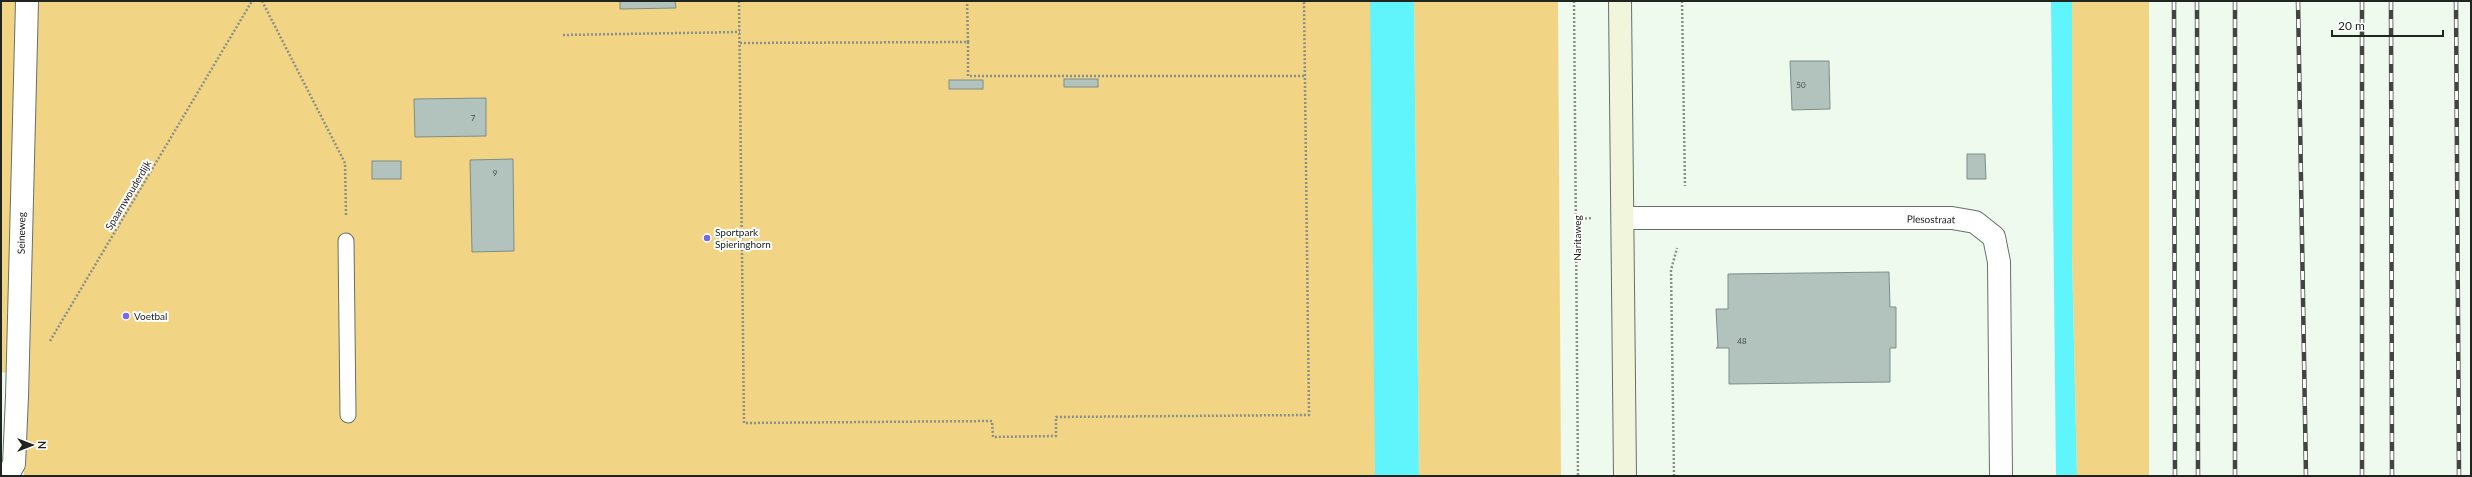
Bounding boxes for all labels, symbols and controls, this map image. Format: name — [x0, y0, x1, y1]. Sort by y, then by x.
scale bar — [2332, 12, 2443, 38]
text: 20 m — [2338, 18, 2365, 33]
house number: 50 — [1796, 80, 1806, 90]
house number: 7 — [471, 113, 476, 123]
street label: Spaarnwouderdijk — [103, 157, 154, 232]
house number: 9 — [493, 168, 498, 178]
street label: Seineweg — [15, 212, 27, 254]
street label: Plesostraat — [1907, 213, 1956, 225]
street label: Naritaweg — [1571, 215, 1583, 261]
place label: Sportpark Spieringhorn — [715, 226, 771, 250]
marker: Sportpark Spieringhorn — [702, 233, 712, 243]
place label: Voetbal — [134, 310, 167, 322]
marker: Voetbal — [121, 311, 131, 321]
house number: 48 — [1737, 336, 1747, 346]
north arrow — [12, 425, 52, 465]
text: N — [36, 441, 49, 449]

